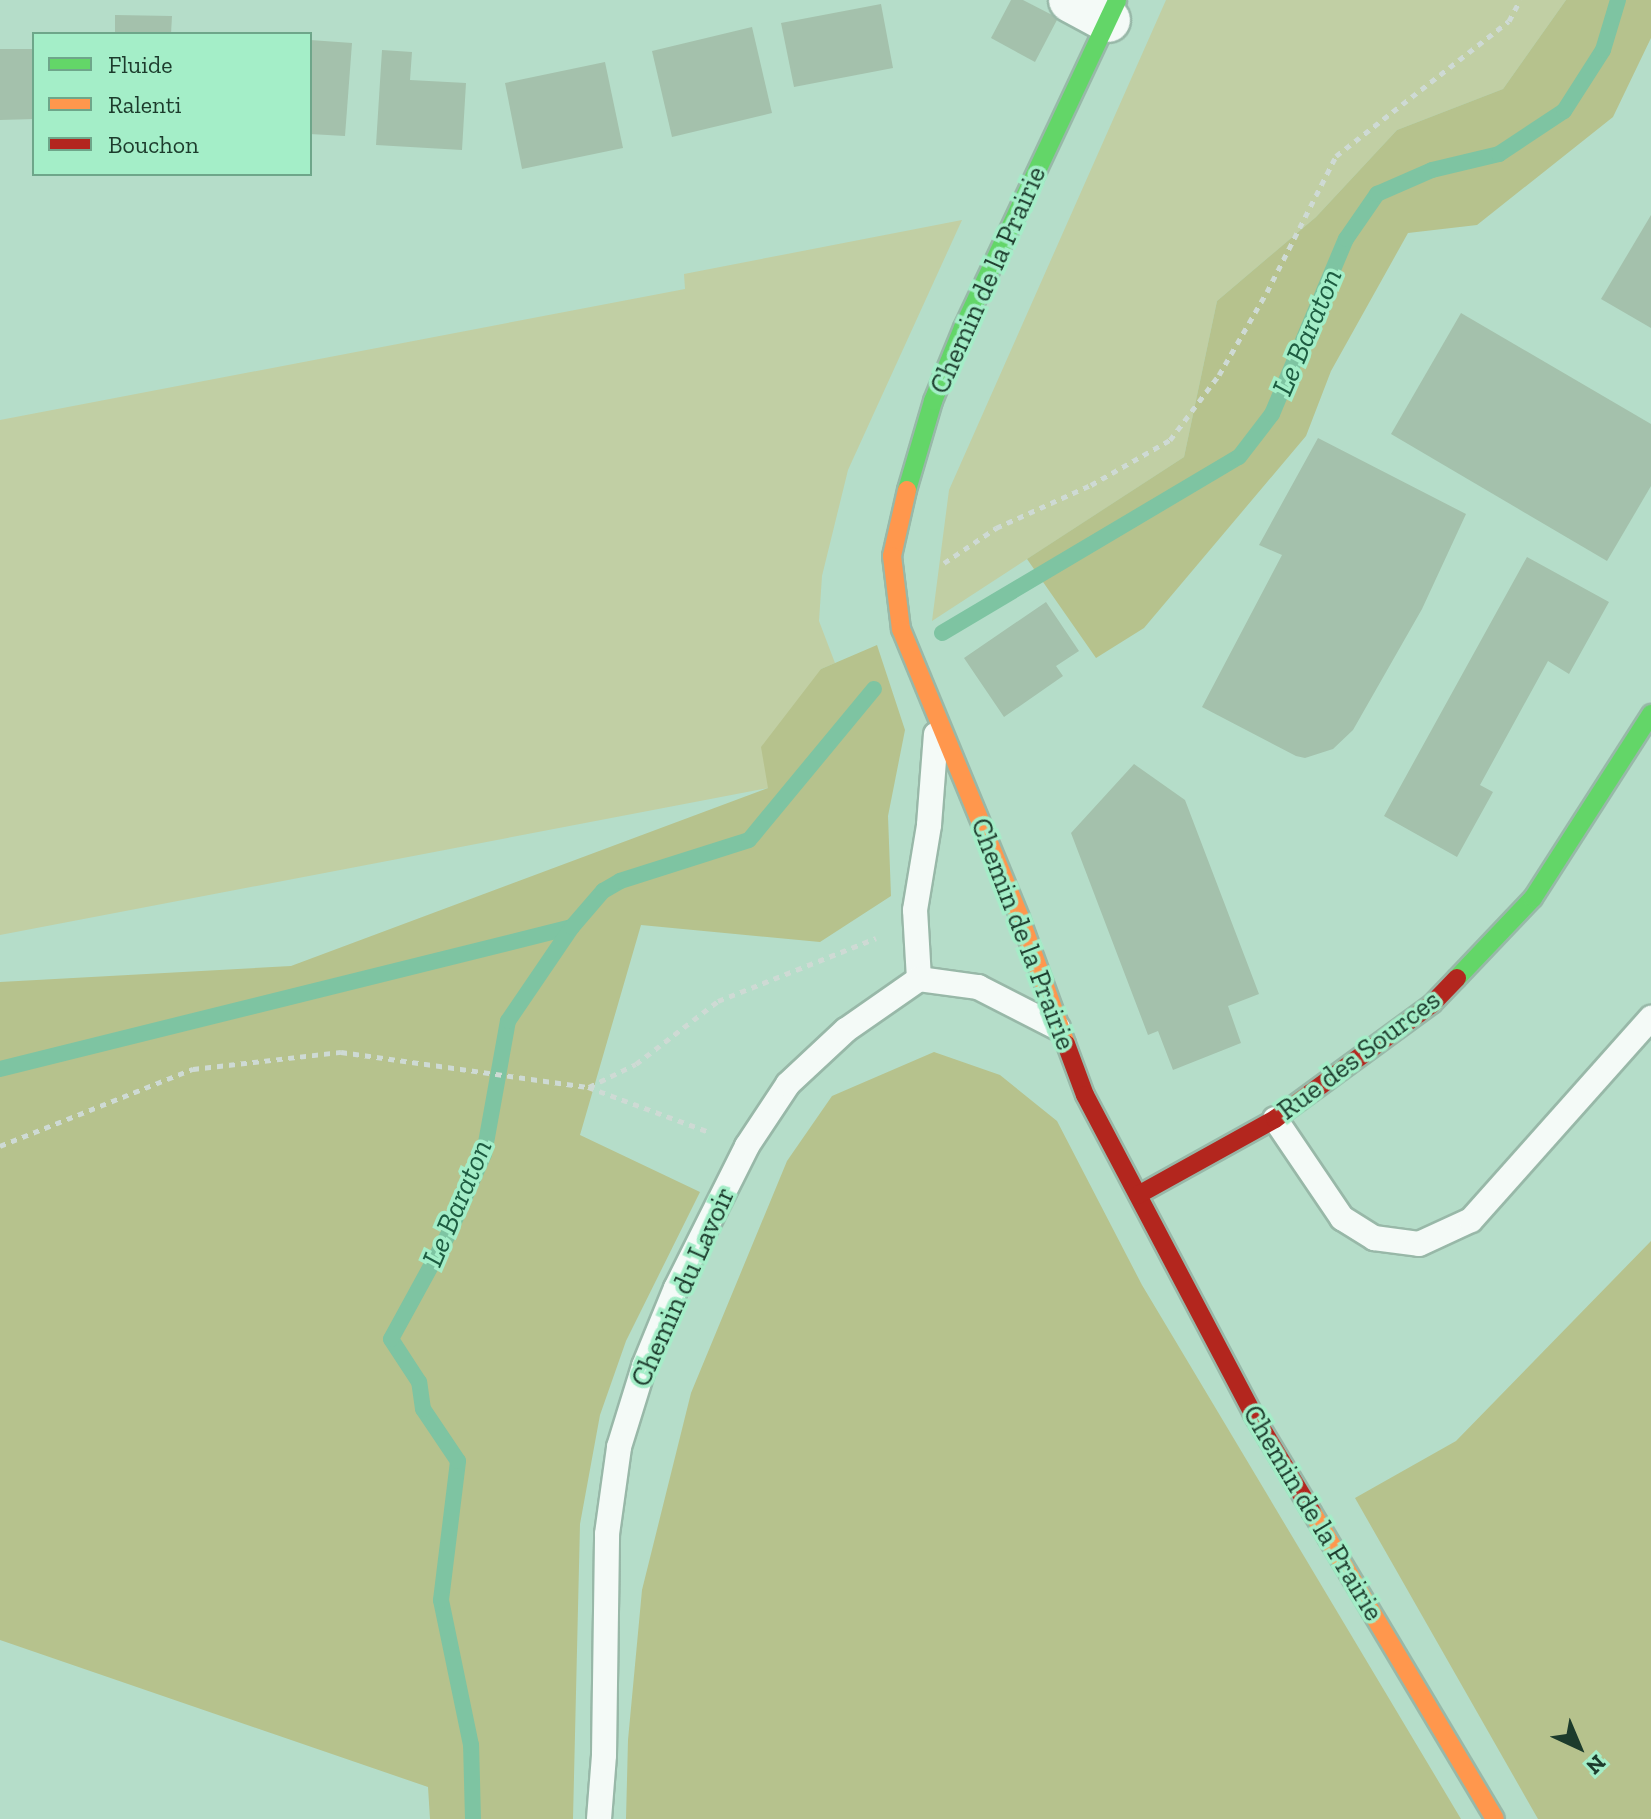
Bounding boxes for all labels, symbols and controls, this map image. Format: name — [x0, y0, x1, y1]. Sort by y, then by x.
legend — [32, 32, 312, 176]
text: Fluide — [108, 50, 172, 79]
text: Ralenti — [108, 90, 181, 119]
text: Bouchon — [108, 130, 199, 159]
street label: Chemin de la Prairie — [923, 161, 1053, 399]
water label: Le Baraton — [1264, 263, 1350, 401]
street label: Chemin de la Prairie — [963, 813, 1083, 1055]
street label: Rue des Sources — [1271, 983, 1447, 1127]
water label: Le Baraton — [414, 1134, 500, 1272]
street label: Chemin du Lavoir — [624, 1182, 742, 1392]
street label: Chemin de la Prairie — [1235, 1399, 1391, 1627]
north arrow — [1539, 1707, 1619, 1787]
text: N — [1581, 1749, 1611, 1780]

